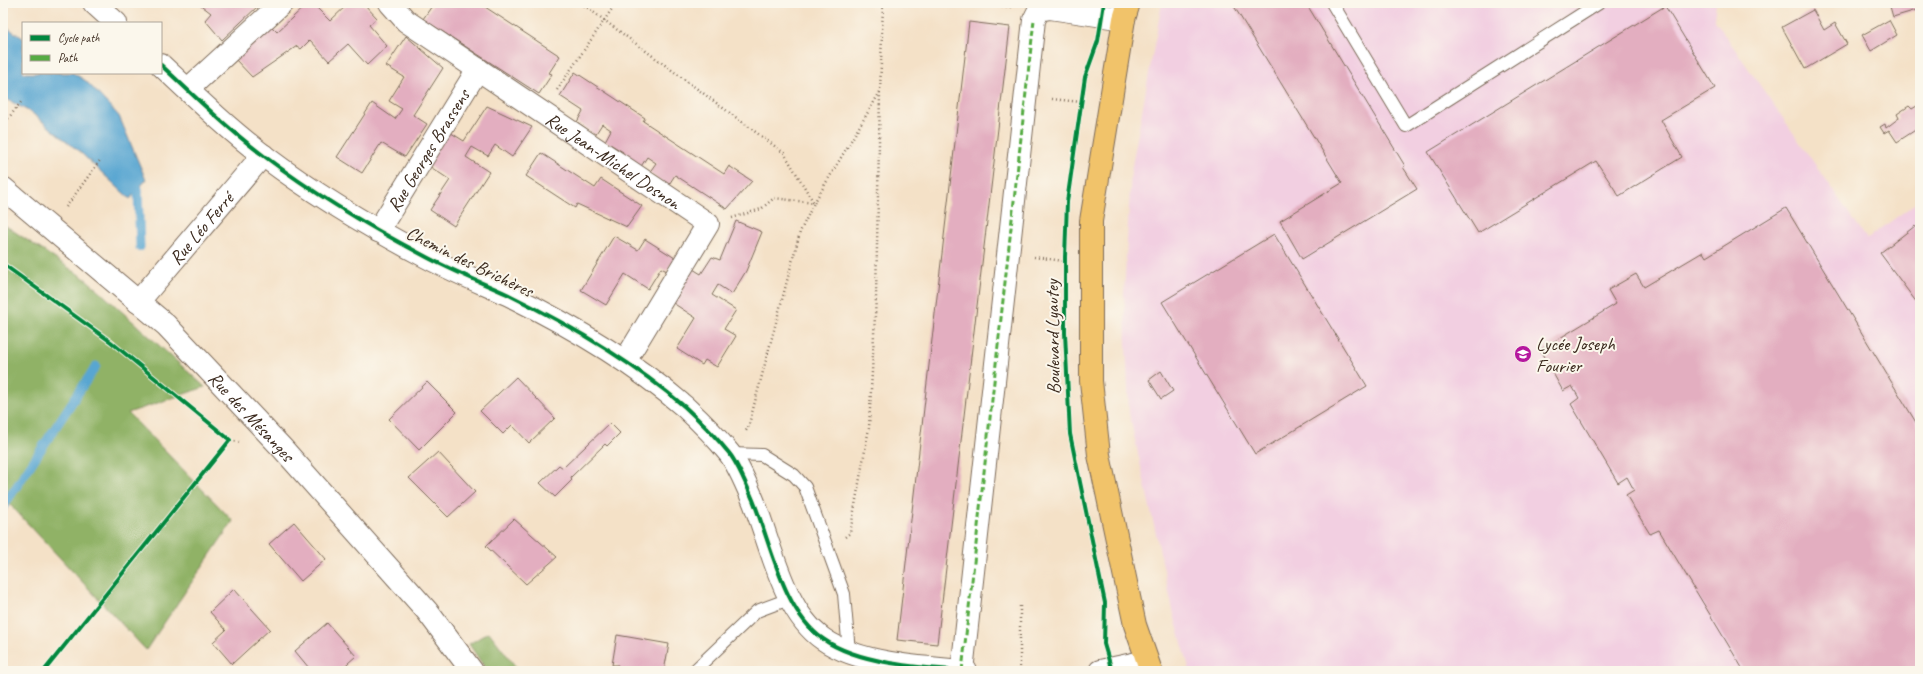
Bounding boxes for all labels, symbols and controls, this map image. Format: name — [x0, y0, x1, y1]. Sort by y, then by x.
legend — [22, 22, 162, 74]
text: Cycle path — [58, 30, 100, 46]
text: Path — [58, 50, 78, 66]
street label: Rue Georges Brassens — [382, 84, 476, 216]
street label: Rue Jean-Michel Dosnon — [541, 107, 686, 216]
street label: Rue Léo Ferré — [164, 186, 241, 270]
street label: Chemin des Brichères — [402, 221, 538, 304]
street label: Boulevard Lyautey — [1040, 278, 1066, 395]
place label: Lycée Joseph Fourier — [1536, 332, 1615, 378]
school or university icon: Lycée Joseph Fourier — [1513, 344, 1533, 364]
street label: Rue des Mésanges — [203, 367, 301, 469]

